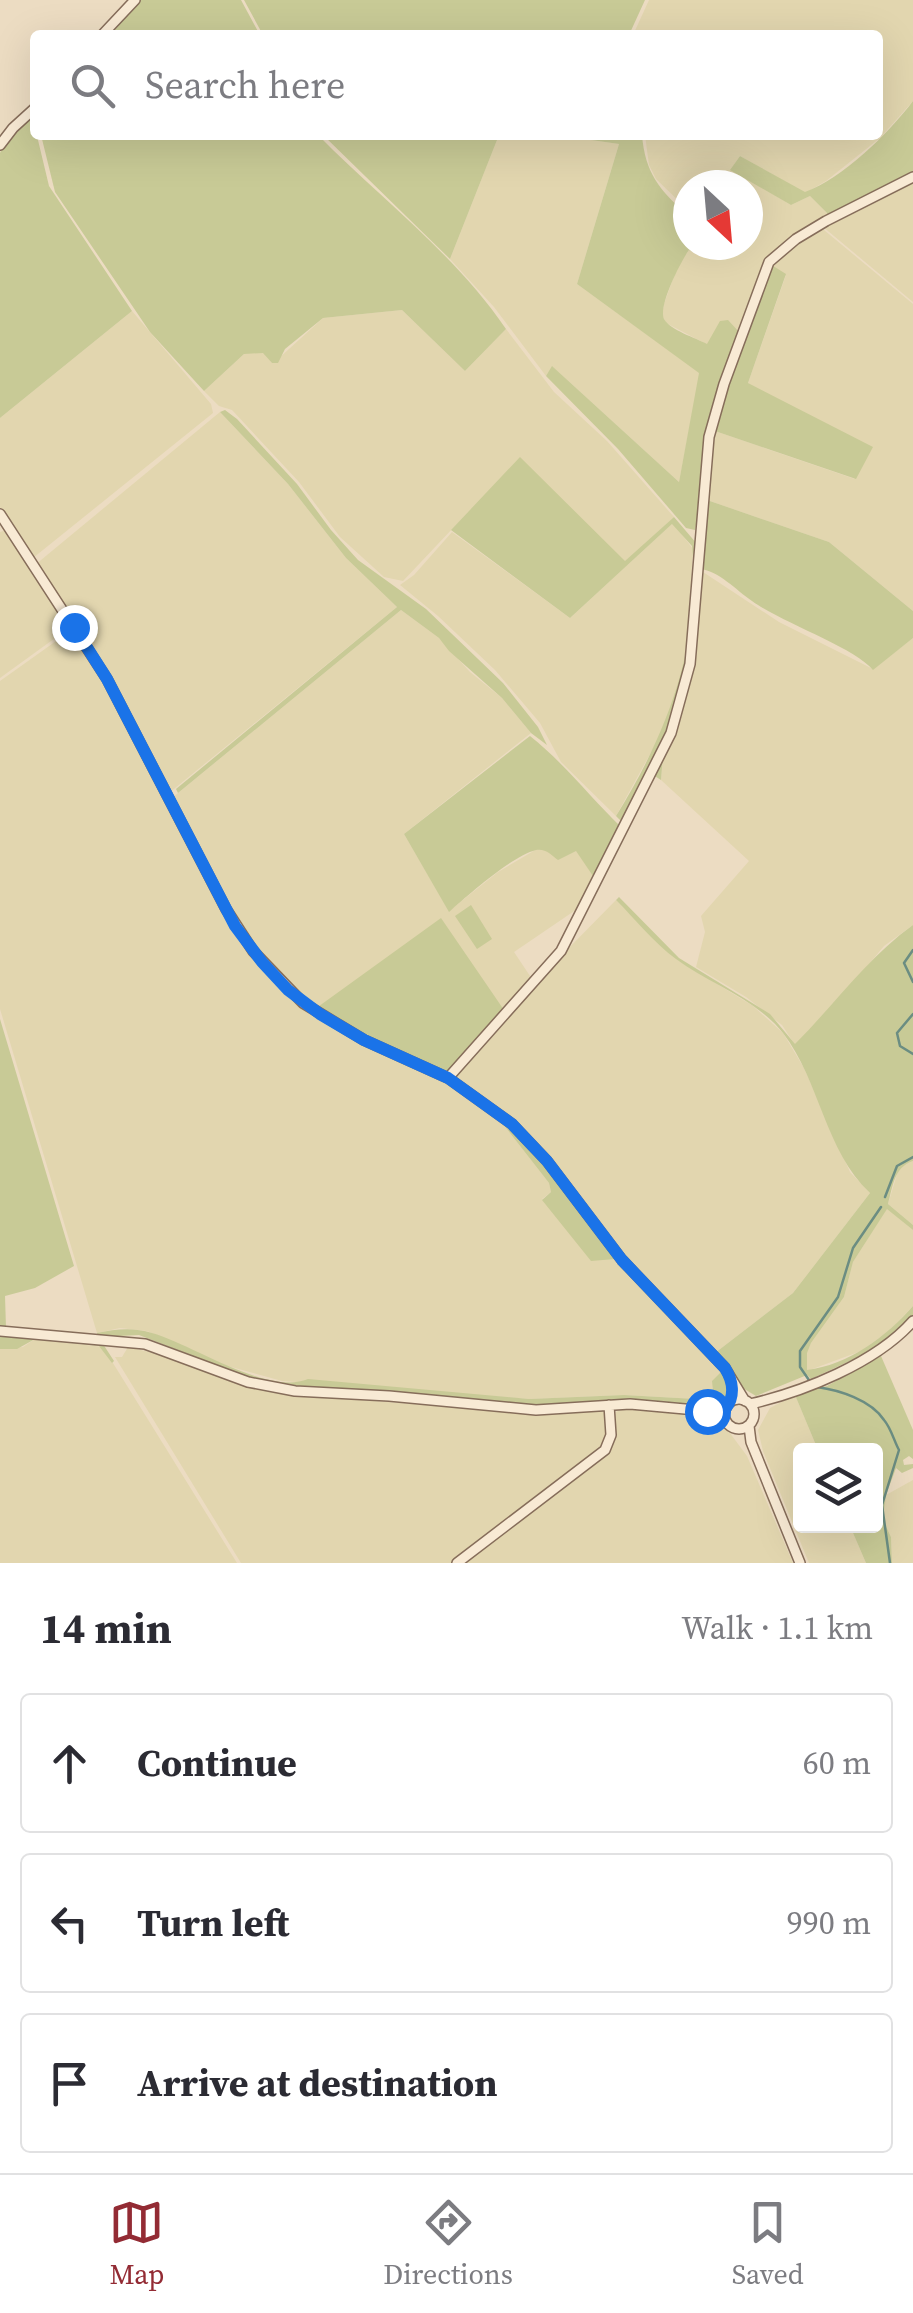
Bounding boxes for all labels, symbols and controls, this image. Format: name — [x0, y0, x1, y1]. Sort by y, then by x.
search box — [30, 30, 883, 140]
icon: search — [65, 58, 120, 113]
text: Search here — [145, 59, 345, 111]
north arrow — [673, 170, 763, 260]
route end — [52, 605, 98, 651]
route start — [685, 1389, 731, 1435]
map controls — [793, 1443, 883, 1533]
button: layers — [793, 1443, 883, 1533]
text: 14 min — [40, 1599, 172, 1657]
text: Walk · 1.1 km — [681, 1606, 873, 1650]
icon: ahead — [42, 1736, 97, 1791]
text: Continue — [137, 1737, 297, 1789]
text: 60 m — [803, 1741, 871, 1785]
icon: left — [42, 1896, 97, 1951]
text: Turn left — [137, 1897, 289, 1949]
text: 990 m — [787, 1901, 871, 1945]
icon: arrive — [42, 2056, 97, 2111]
text: Arrive at destination — [137, 2057, 498, 2109]
tab: Map — [109, 2195, 164, 2293]
tab: Directions — [383, 2195, 513, 2293]
tab: Saved — [732, 2195, 804, 2293]

